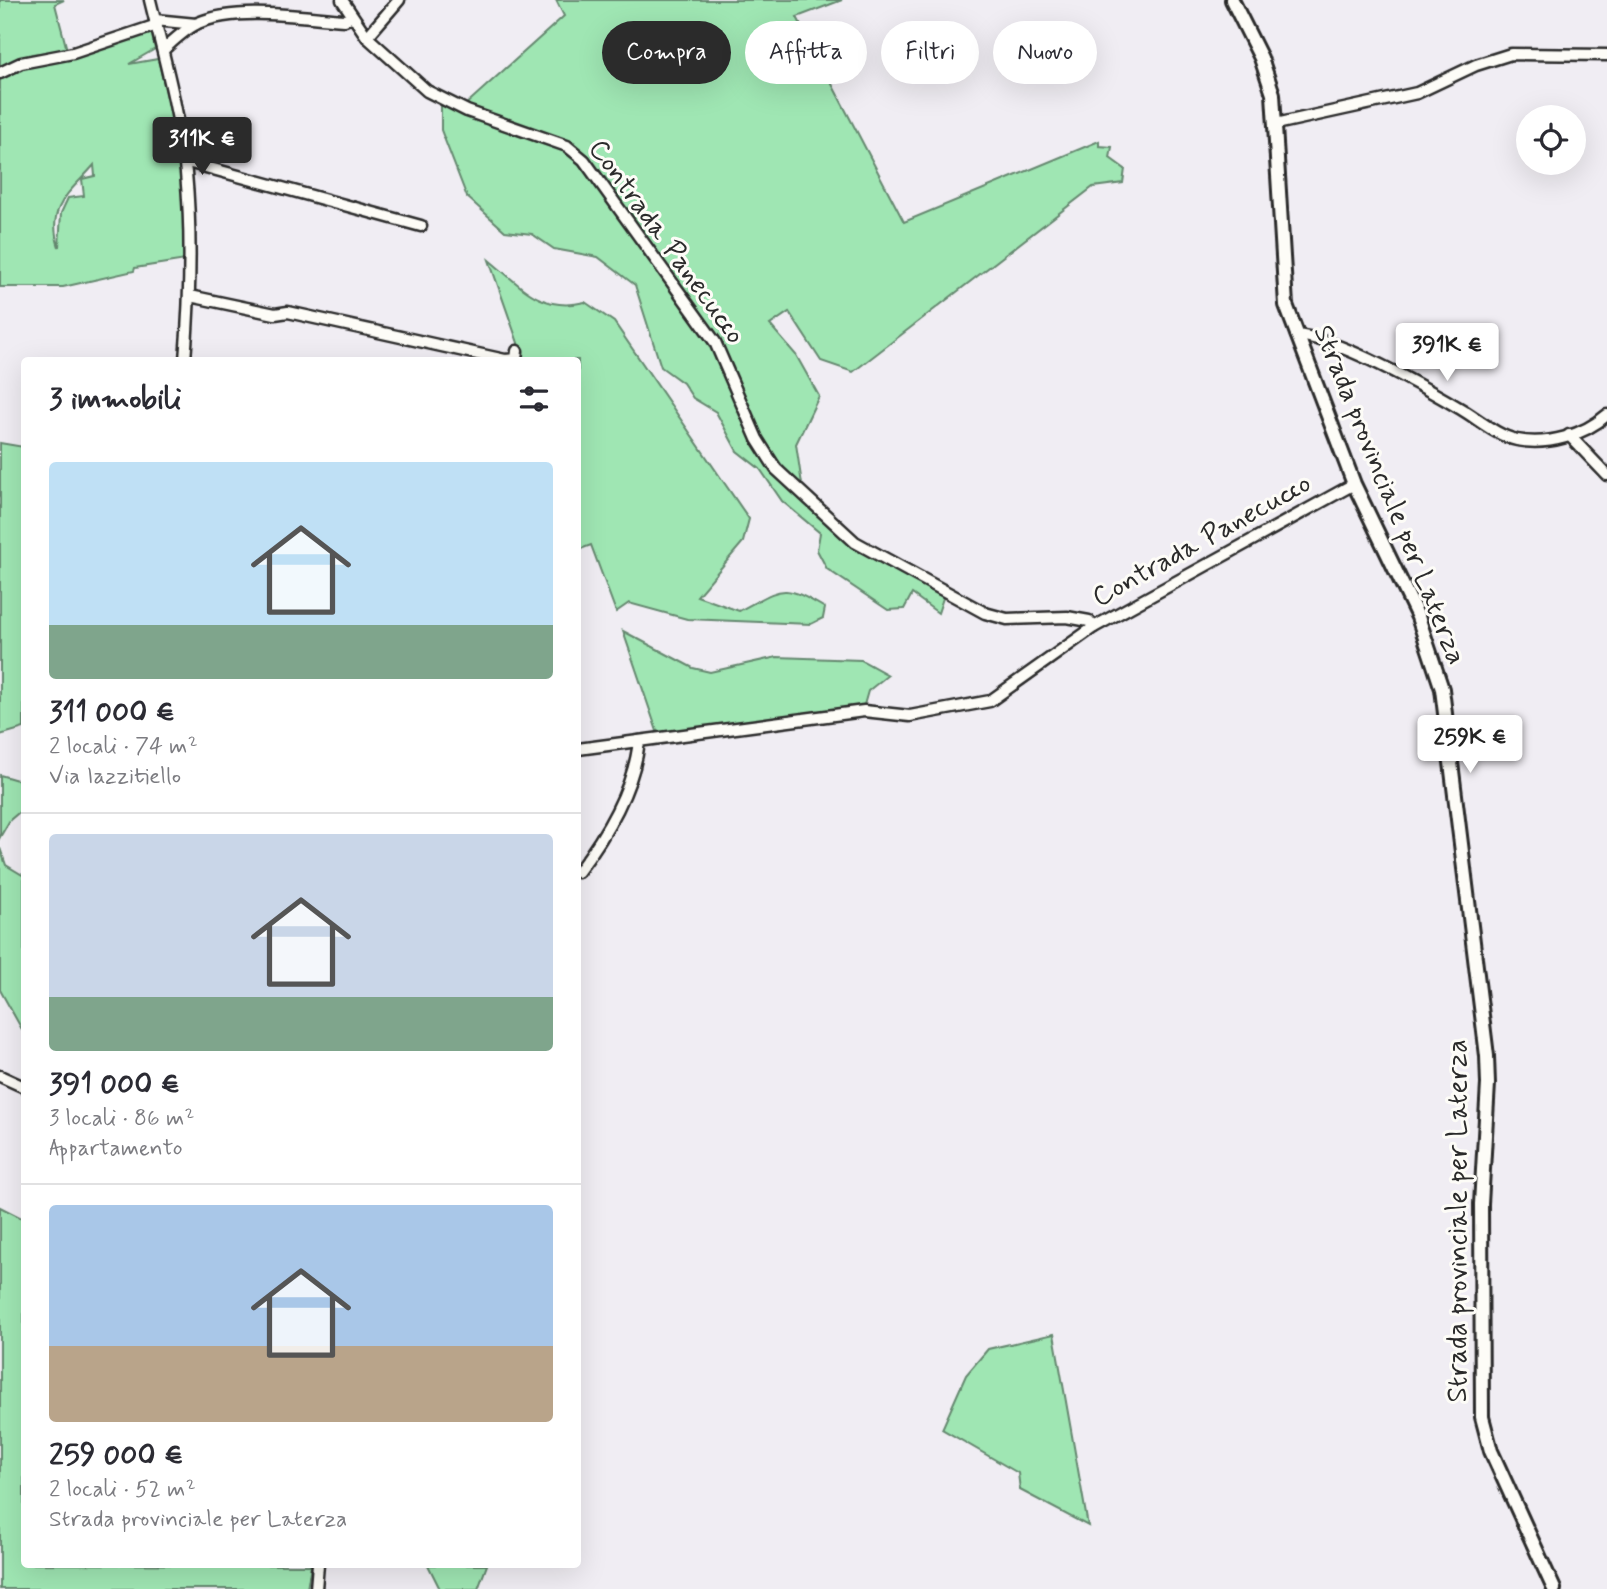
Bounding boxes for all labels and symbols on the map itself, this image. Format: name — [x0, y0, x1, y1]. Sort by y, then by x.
pin: 311K € — [145, 118, 259, 177]
street label: Contrada Panecucco — [579, 132, 753, 352]
street label: Strada provinciale per Laterza — [1304, 320, 1474, 670]
pin: 391K € — [1390, 324, 1504, 383]
street label: Contrada Panecucco — [1086, 465, 1318, 617]
pin: 259K € — [1413, 716, 1527, 775]
street label: Strada provinciale per Laterza — [1440, 1039, 1477, 1403]

